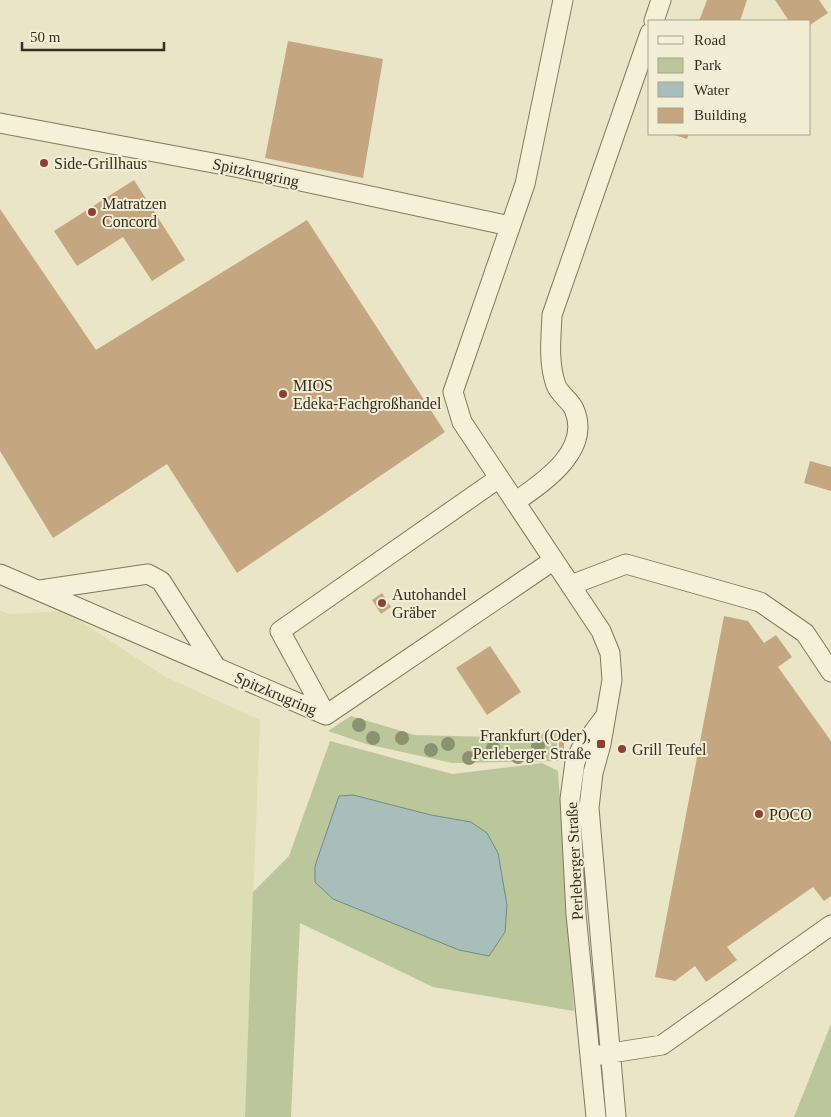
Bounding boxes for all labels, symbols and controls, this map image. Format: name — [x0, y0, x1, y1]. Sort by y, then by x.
scale bar — [22, 20, 165, 52]
legend — [648, 20, 811, 135]
text: 50 m — [30, 29, 61, 45]
text: Road — [694, 32, 726, 48]
text: Park — [694, 57, 722, 73]
text: Water — [694, 82, 729, 98]
text: Building — [694, 107, 747, 123]
place label: Side-Grillhaus — [54, 155, 147, 172]
street label: Spitzkrugring — [211, 155, 301, 191]
marker: Side-Grillhaus — [38, 157, 50, 169]
place label: Matratzen Concord — [102, 195, 167, 230]
marker: Matratzen Concord — [86, 206, 98, 218]
place label: MIOS Edeka-Fachgroßhandel — [293, 377, 442, 413]
marker: MIOS Edeka-Fachgroßhandel — [277, 388, 289, 400]
place label: Autohandel Gräber — [392, 586, 467, 621]
marker: Autohandel Gräber — [376, 597, 388, 609]
street label: Spitzkrugring — [232, 668, 320, 719]
place label: Frankfurt (Oder), Perleberger Straße — [473, 727, 591, 763]
marker: Frankfurt (Oder), Perleberger Straße — [595, 738, 607, 750]
place label: Grill Teufel — [632, 741, 707, 758]
marker: Grill Teufel — [616, 743, 628, 755]
street label: Perleberger Straße — [563, 801, 587, 921]
place label: POCO — [769, 806, 812, 823]
marker: POCO — [753, 808, 765, 820]

